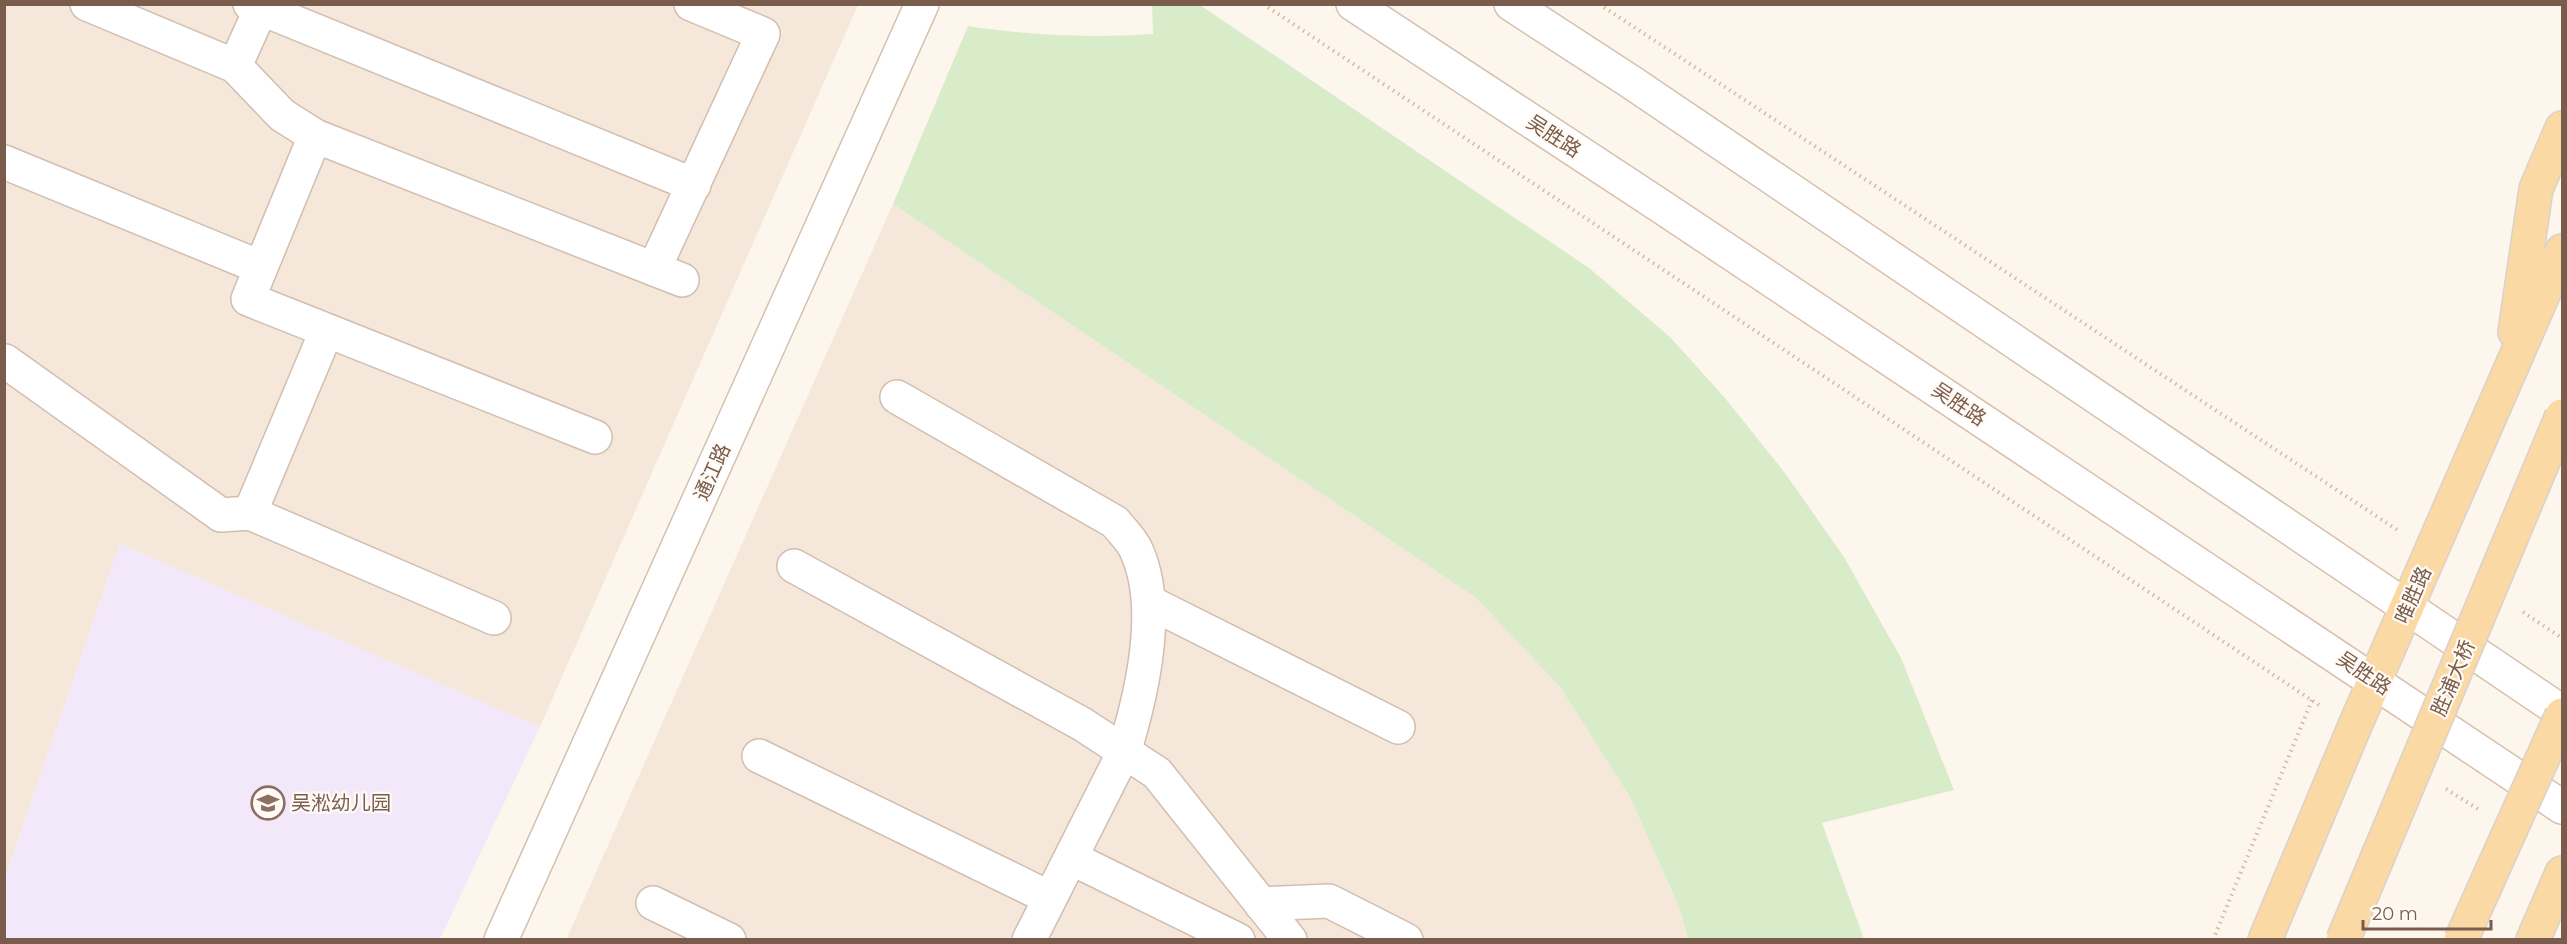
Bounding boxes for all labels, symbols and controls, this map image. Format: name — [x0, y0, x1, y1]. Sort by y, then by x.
street label: 吴胜路 — [1522, 110, 1586, 162]
street label: 吴胜路 — [1927, 377, 1991, 431]
street label: 通江路 — [689, 440, 735, 504]
street label: 唯胜路 — [2390, 563, 2436, 627]
street label: 胜浦大桥 — [2426, 636, 2480, 720]
street label: 吴胜路 — [2332, 646, 2396, 700]
school or university icon: 吴淞幼儿园 — [250, 785, 286, 821]
place label: 吴淞幼儿园 — [291, 791, 391, 815]
scale bar — [2363, 893, 2490, 931]
text: 20 m — [2372, 903, 2418, 925]

